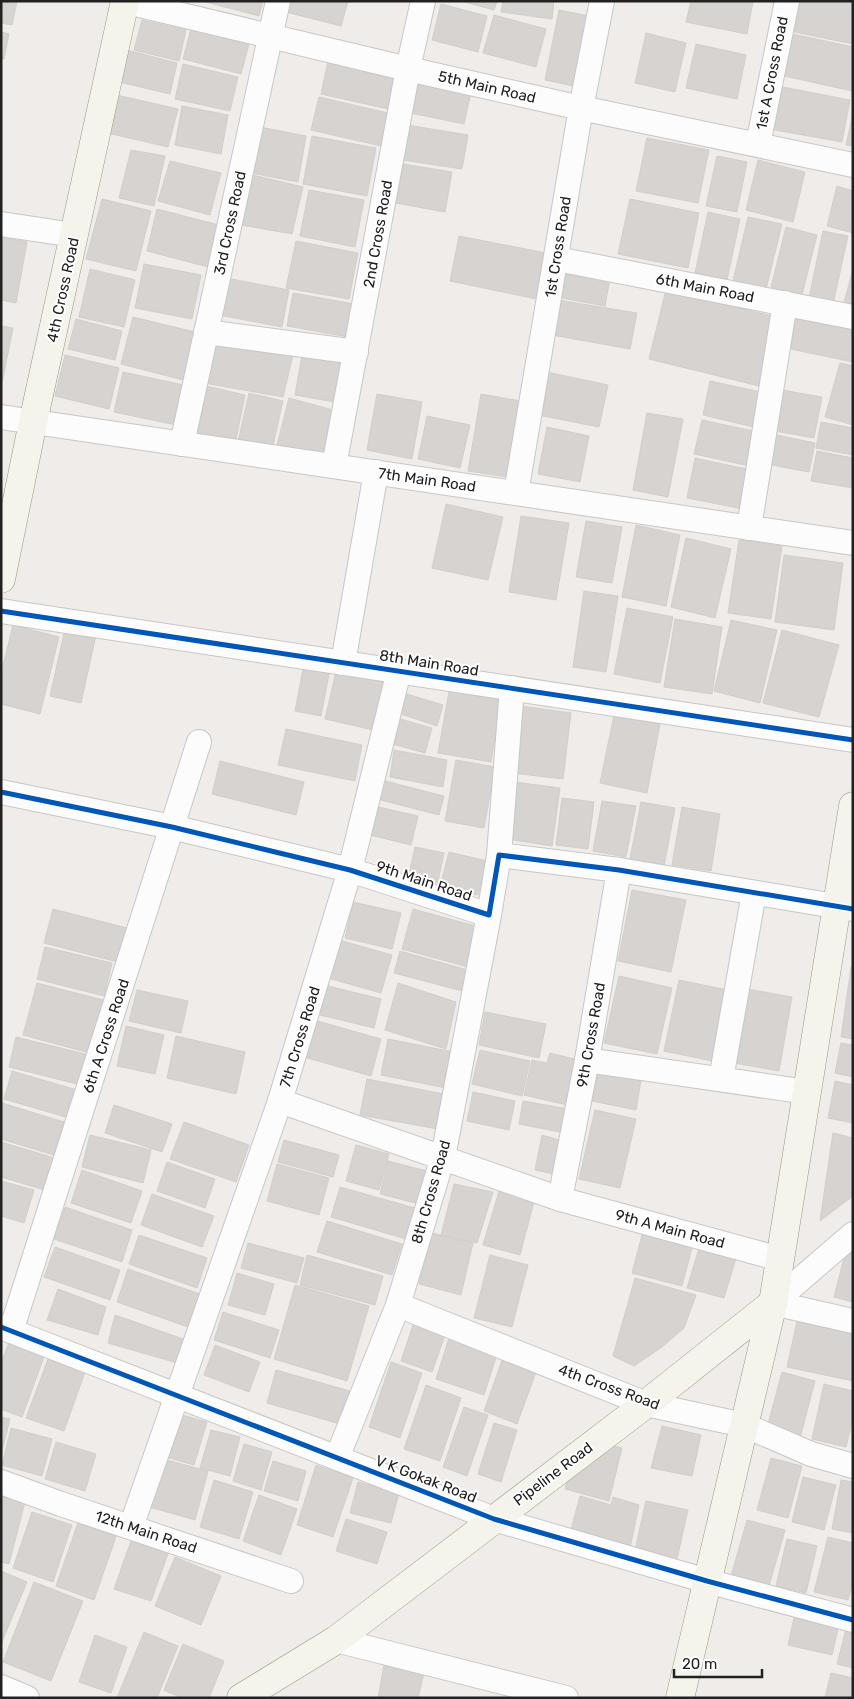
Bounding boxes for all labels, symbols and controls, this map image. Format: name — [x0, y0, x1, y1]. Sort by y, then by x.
street label: 1st A Cross Road — [752, 15, 792, 131]
street label: 5th Main Road — [436, 67, 538, 107]
street label: 3rd Cross Road — [210, 169, 250, 277]
street label: 2nd Cross Road — [360, 179, 396, 289]
street label: 1st Cross Road — [541, 195, 575, 299]
street label: 4th Cross Road — [43, 236, 83, 344]
street label: 6th Main Road — [654, 270, 756, 306]
street label: 7th Main Road — [377, 464, 477, 496]
street label: 8th Main Road — [378, 646, 480, 680]
street label: 9th Main Road — [374, 857, 474, 905]
street label: 6th A Cross Road — [79, 976, 133, 1096]
street label: 9th Cross Road — [573, 981, 609, 1089]
street label: 7th Cross Road — [276, 984, 324, 1090]
street label: 8th Cross Road — [408, 1138, 454, 1246]
street label: 9th A Main Road — [613, 1206, 727, 1252]
street label: 4th Cross Road — [556, 1360, 662, 1414]
street label: Pipeline Road — [510, 1438, 596, 1510]
street label: V K Gokak Road — [373, 1451, 479, 1507]
street label: 12th Main Road — [93, 1507, 199, 1557]
scale bar — [674, 1646, 762, 1678]
text: 20 m — [682, 1655, 717, 1673]

